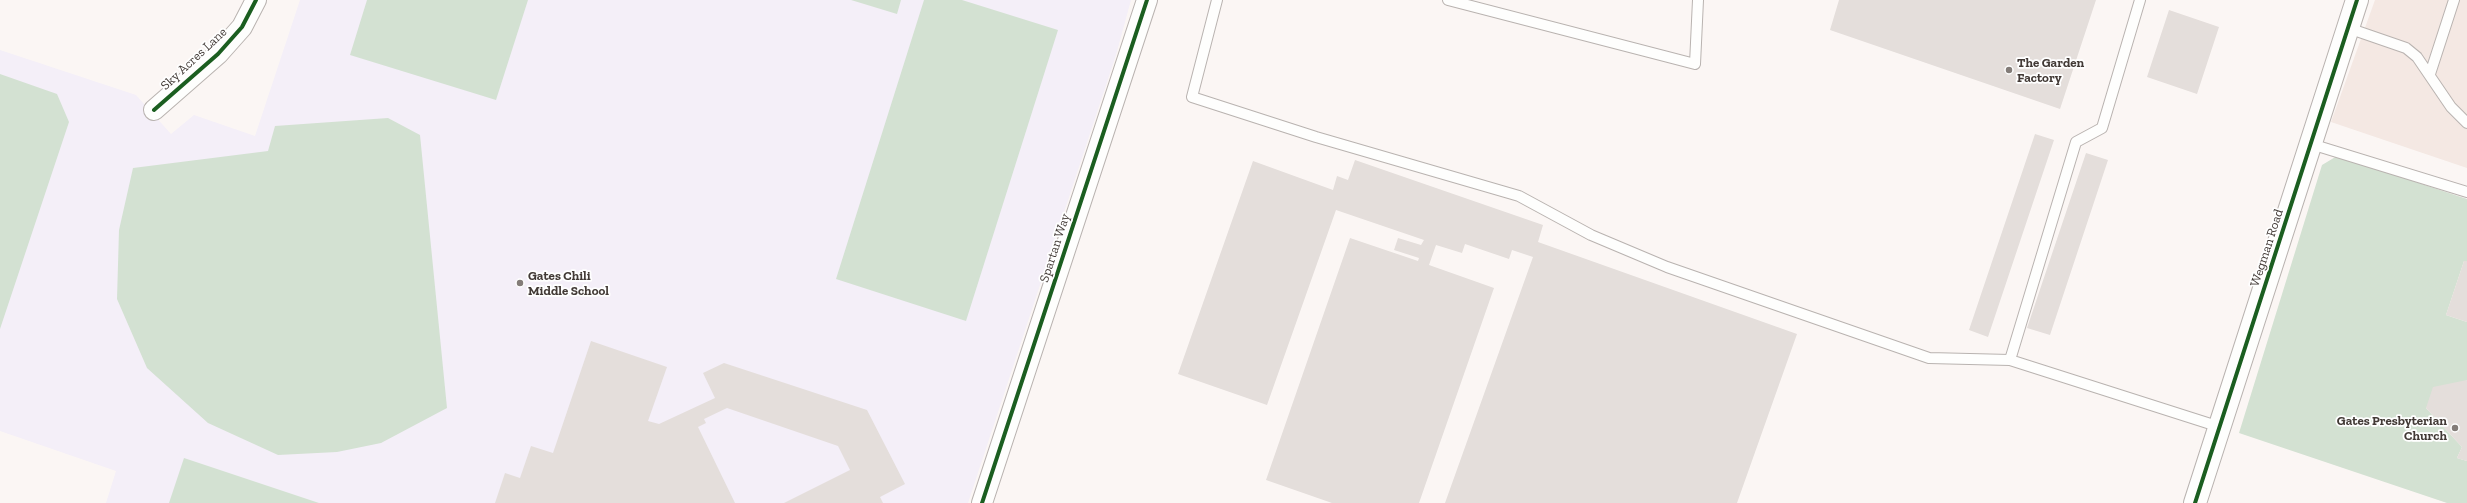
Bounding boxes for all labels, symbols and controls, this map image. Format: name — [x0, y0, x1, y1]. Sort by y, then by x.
street label: Sky Acres Lane — [158, 24, 230, 94]
place label: The Garden Factory — [2017, 55, 2084, 86]
marker: The Garden Factory — [2004, 65, 2014, 75]
street label: Wegman Road — [2247, 207, 2287, 289]
street label: Spartan Way — [1037, 212, 1073, 284]
place label: Gates Chili Middle School — [528, 268, 609, 299]
marker: Gates Chili Middle School — [515, 278, 525, 288]
place label: Gates Presbyterian Church — [2337, 413, 2447, 444]
marker: Gates Presbyterian Church — [2450, 423, 2460, 433]

